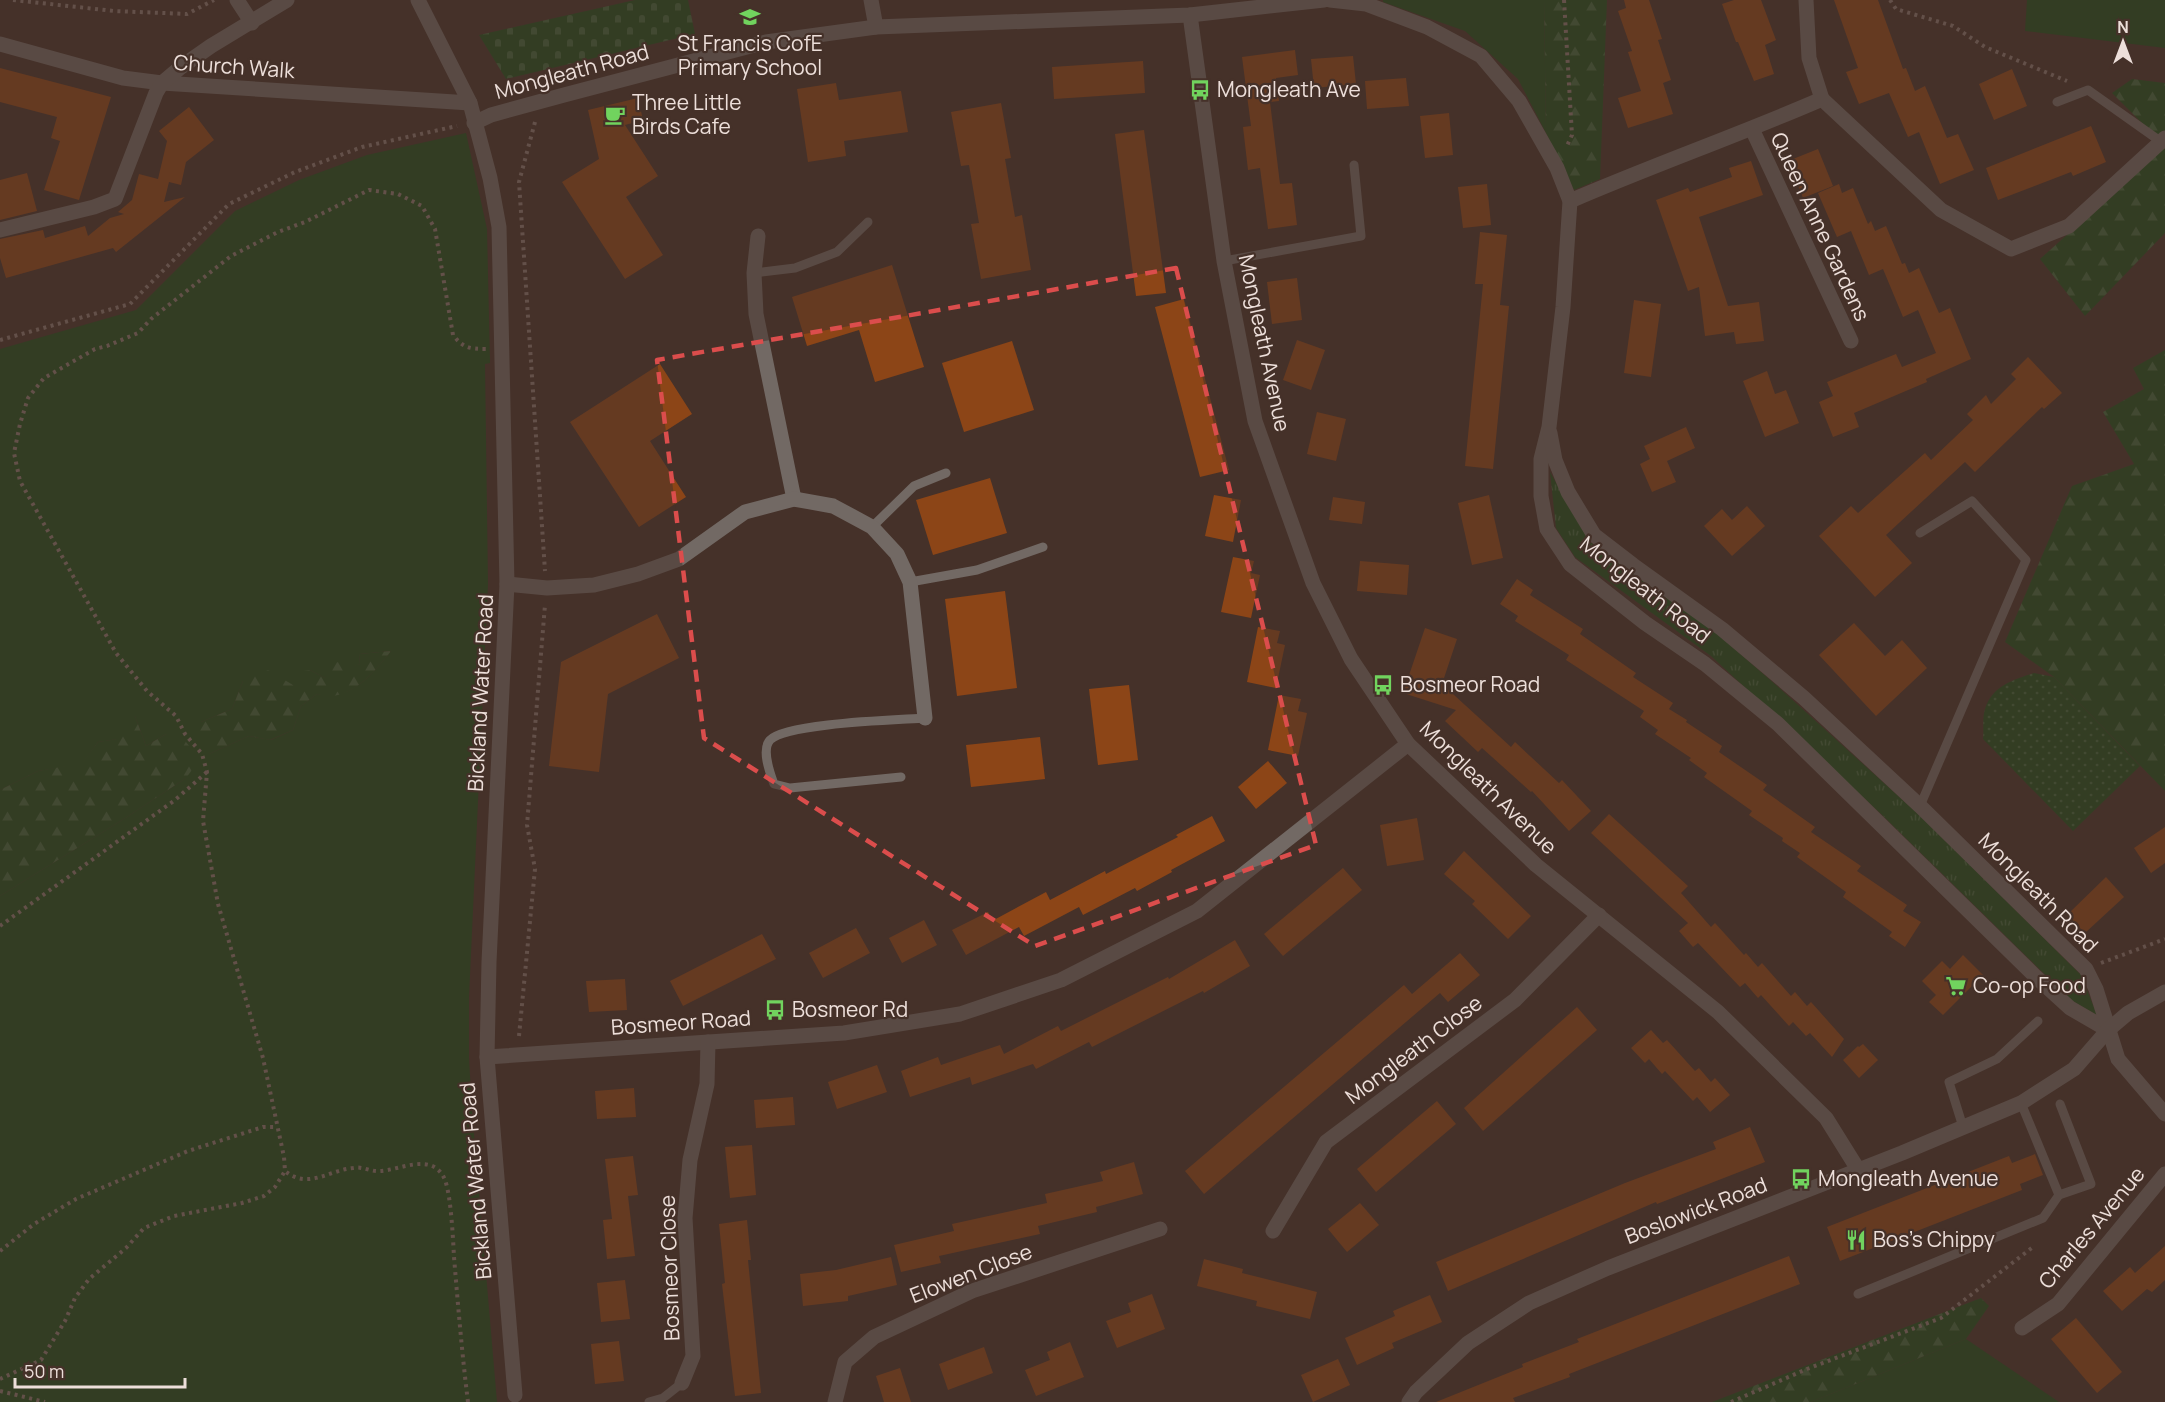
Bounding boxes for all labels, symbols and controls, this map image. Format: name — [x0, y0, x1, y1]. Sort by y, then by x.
school or university icon: St Francis CofE Primary School — [738, 5, 762, 29]
north arrow — [2093, 12, 2153, 72]
text: N — [2117, 16, 2129, 38]
place label: St Francis CofE Primary School — [677, 29, 823, 81]
street label: Mongleath Road — [492, 37, 652, 105]
street label: Church Walk — [173, 48, 296, 84]
place label: Mongleath Ave — [1217, 75, 1361, 103]
bus stop icon: Mongleath Ave — [1188, 78, 1212, 102]
place label: Three Little Birds Cafe — [632, 88, 741, 140]
cafe icon: Three Little Birds Cafe — [603, 103, 627, 127]
street label: Queen Anne Gardens — [1765, 128, 1877, 325]
street label: Mongleath Avenue — [1233, 252, 1297, 434]
street label: Mongleath Road — [1575, 529, 1717, 649]
street label: Bickland Water Road — [461, 594, 499, 792]
place label: Bosmeor Road — [1400, 670, 1540, 698]
bus stop icon: Bosmeor Road — [1371, 673, 1395, 697]
street label: Mongleath Avenue — [1414, 714, 1563, 860]
street label: Mongleath Road — [1973, 826, 2105, 958]
place label: Co-op Food — [1973, 971, 2086, 999]
supermarket icon: Co-op Food — [1944, 974, 1968, 998]
street label: Mongleath Close — [1339, 989, 1487, 1110]
place label: Bosmeor Rd — [792, 995, 908, 1023]
bus stop icon: Bosmeor Rd — [763, 998, 787, 1022]
street label: Bosmeor Road — [610, 1003, 752, 1041]
street label: Bickland Water Road — [452, 1081, 498, 1281]
street label: Charles Avenue — [2032, 1161, 2151, 1294]
place label: Mongleath Avenue — [1818, 1164, 1999, 1192]
bus stop icon: Mongleath Avenue — [1789, 1167, 1813, 1191]
street label: Boslowick Road — [1621, 1170, 1771, 1250]
street label: Bosmeor Close — [652, 1195, 686, 1341]
place label: Bos's Chippy — [1873, 1225, 1995, 1253]
restaurant icon: Bos's Chippy — [1844, 1228, 1868, 1252]
street label: Elowen Close — [906, 1237, 1036, 1309]
scale bar — [15, 1351, 184, 1389]
text: 50 m — [24, 1359, 64, 1383]

